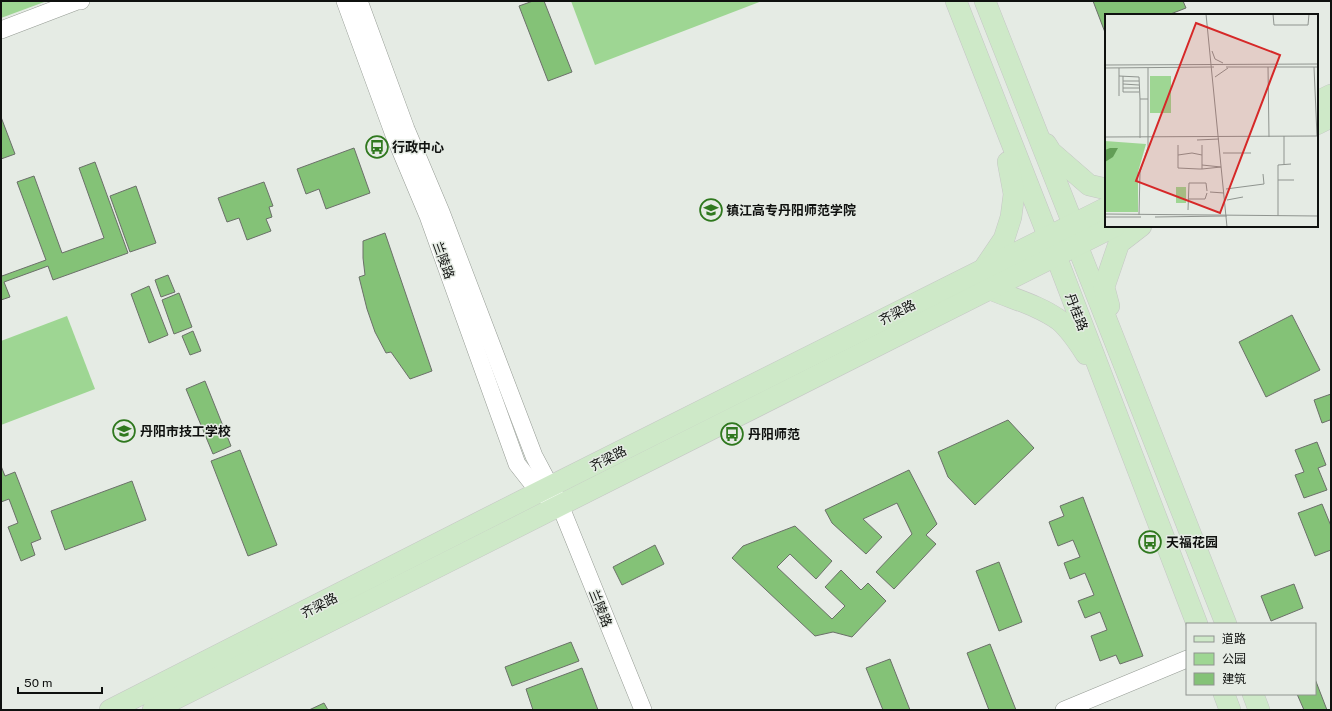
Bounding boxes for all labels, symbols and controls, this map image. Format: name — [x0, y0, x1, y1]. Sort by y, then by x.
inset map — [1105, 14, 1318, 227]
bus stop icon: 行政中心 — [364, 134, 390, 160]
place label: 行政中心 — [392, 140, 444, 155]
school or university icon: 镇江高专丹阳师范学院 — [698, 197, 724, 223]
place label: 镇江高专丹阳师范学院 — [726, 203, 856, 218]
street label: 兰陵路 — [430, 239, 457, 281]
street label: 丹桂路 — [1063, 291, 1091, 333]
street label: 齐梁路 — [876, 297, 918, 328]
school or university icon: 丹阳市技工学校 — [111, 418, 137, 444]
bus stop icon: 丹阳师范 — [719, 421, 745, 447]
place label: 丹阳市技工学校 — [140, 424, 231, 439]
place label: 丹阳师范 — [748, 427, 800, 442]
street label: 齐梁路 — [587, 443, 629, 474]
bus stop icon: 天福花园 — [1137, 529, 1163, 555]
place label: 天福花园 — [1166, 535, 1218, 550]
street label: 兰陵路 — [586, 587, 615, 629]
street label: 齐梁路 — [298, 590, 340, 621]
legend — [1186, 623, 1316, 695]
text: 道路 — [1222, 632, 1246, 646]
text: 公园 — [1222, 652, 1246, 666]
scale bar — [18, 669, 102, 695]
text: 建筑 — [1222, 672, 1246, 686]
text: 50 m — [24, 676, 52, 690]

